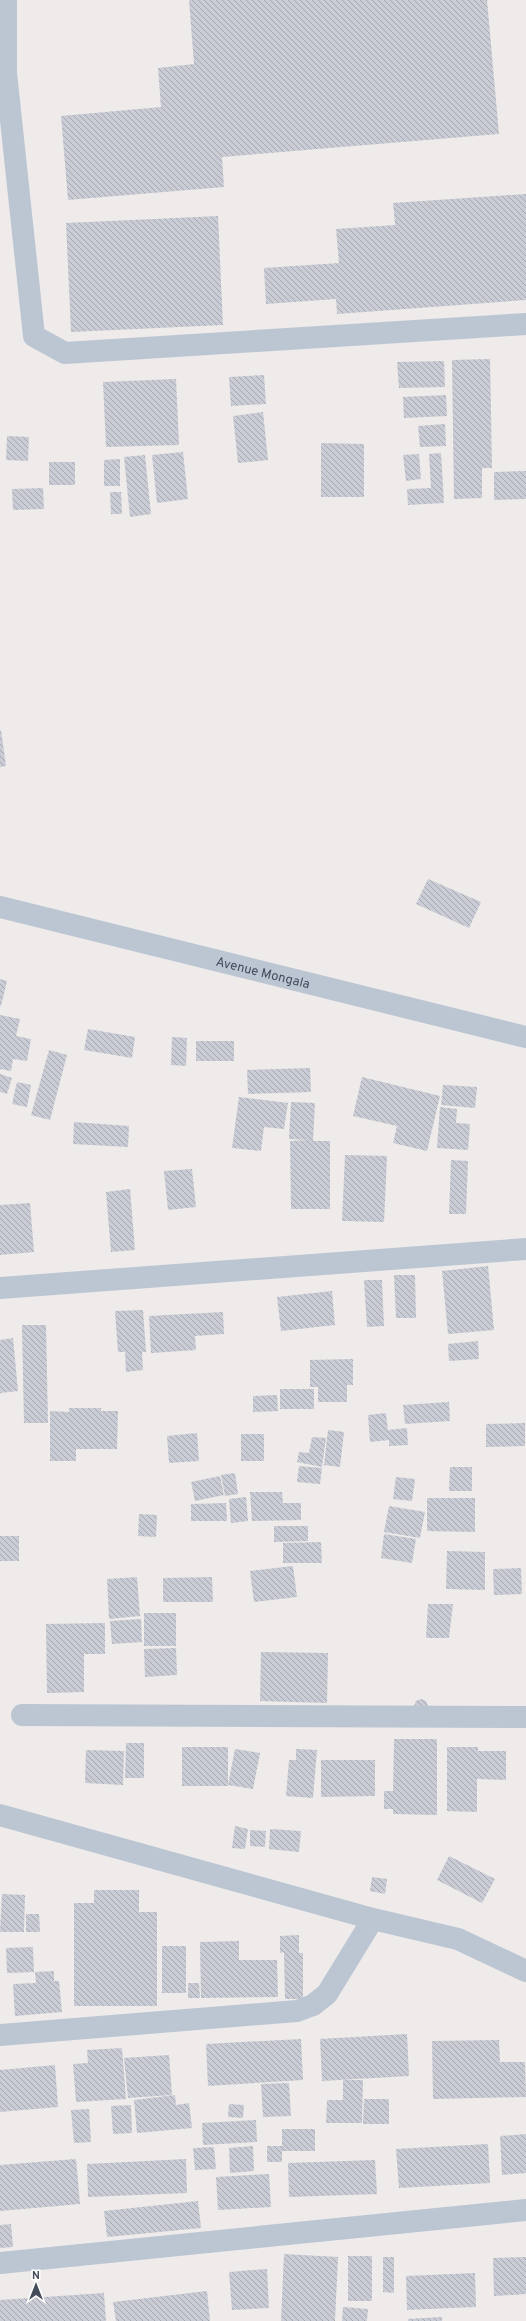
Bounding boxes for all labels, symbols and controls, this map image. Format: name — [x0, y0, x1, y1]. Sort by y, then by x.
street label: Avenue Mongala — [214, 955, 311, 993]
north arrow — [16, 2265, 56, 2305]
text: N — [32, 2269, 40, 2283]

